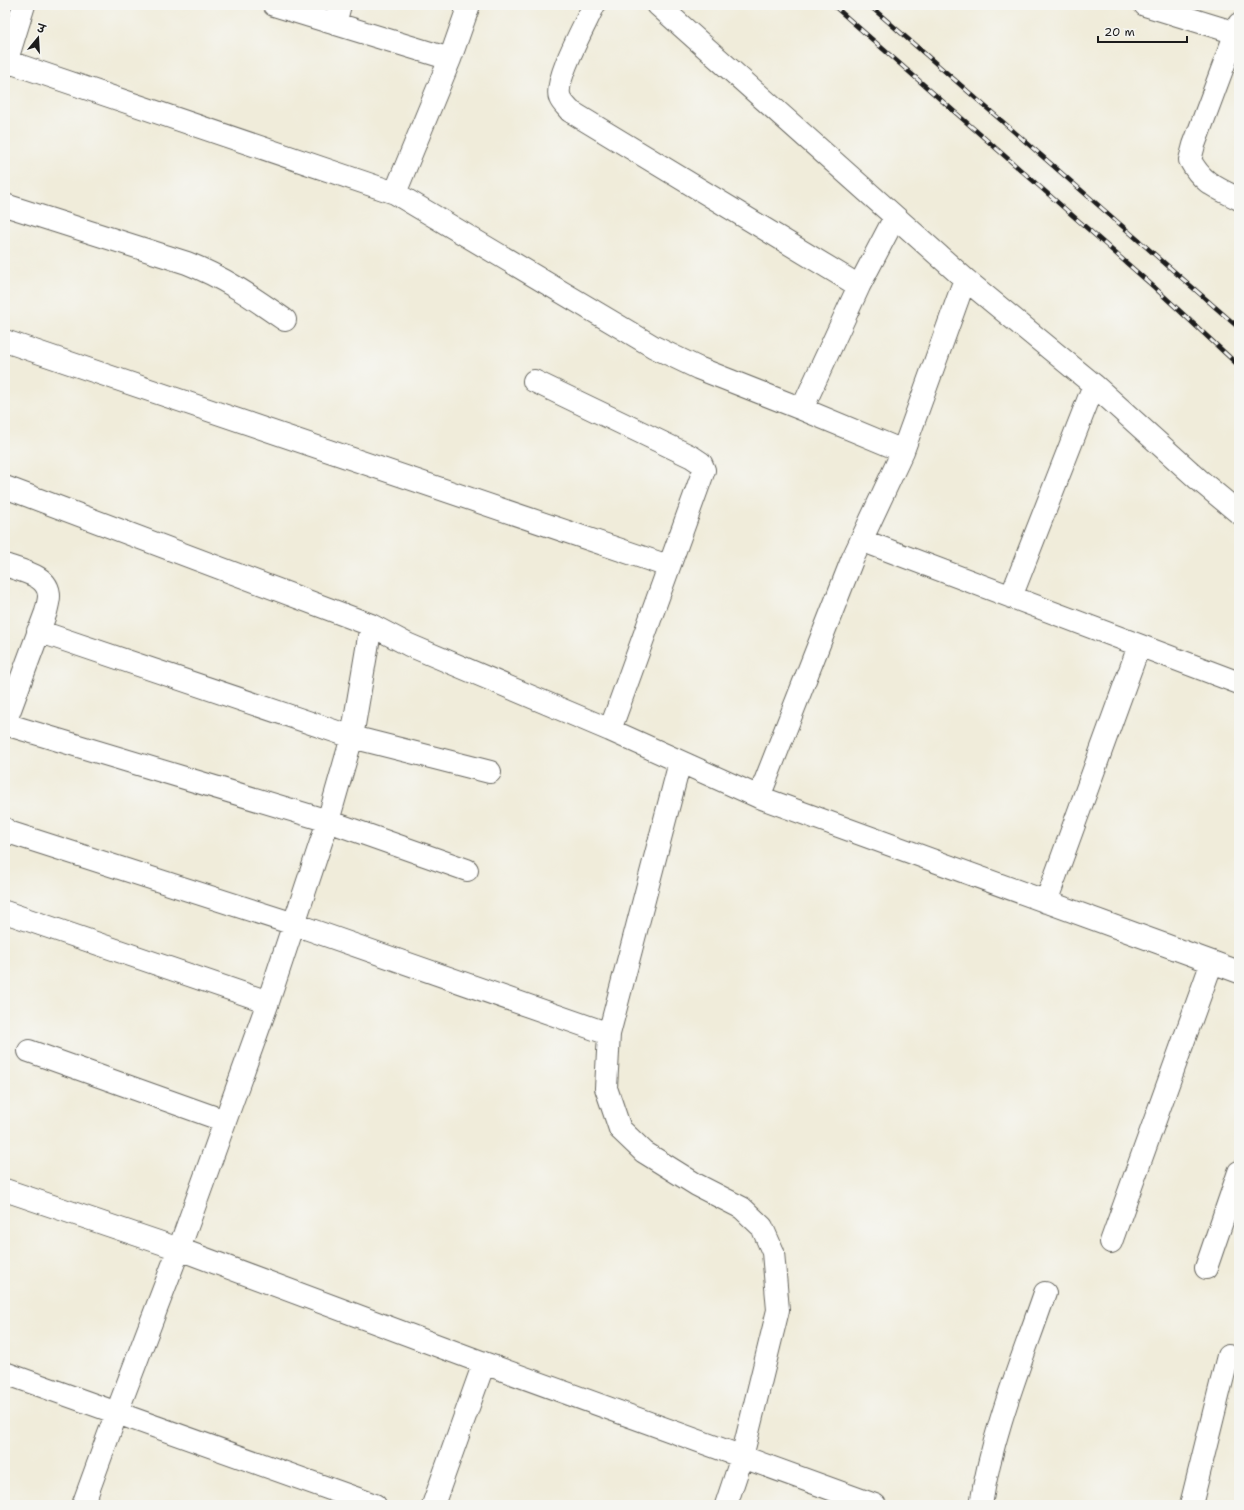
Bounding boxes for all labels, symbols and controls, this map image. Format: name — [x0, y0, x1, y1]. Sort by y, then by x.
north arrow — [18, 18, 58, 58]
scale bar — [1098, 18, 1187, 44]
text: उ — [34, 20, 48, 38]
text: 20 m — [1104, 24, 1135, 40]

